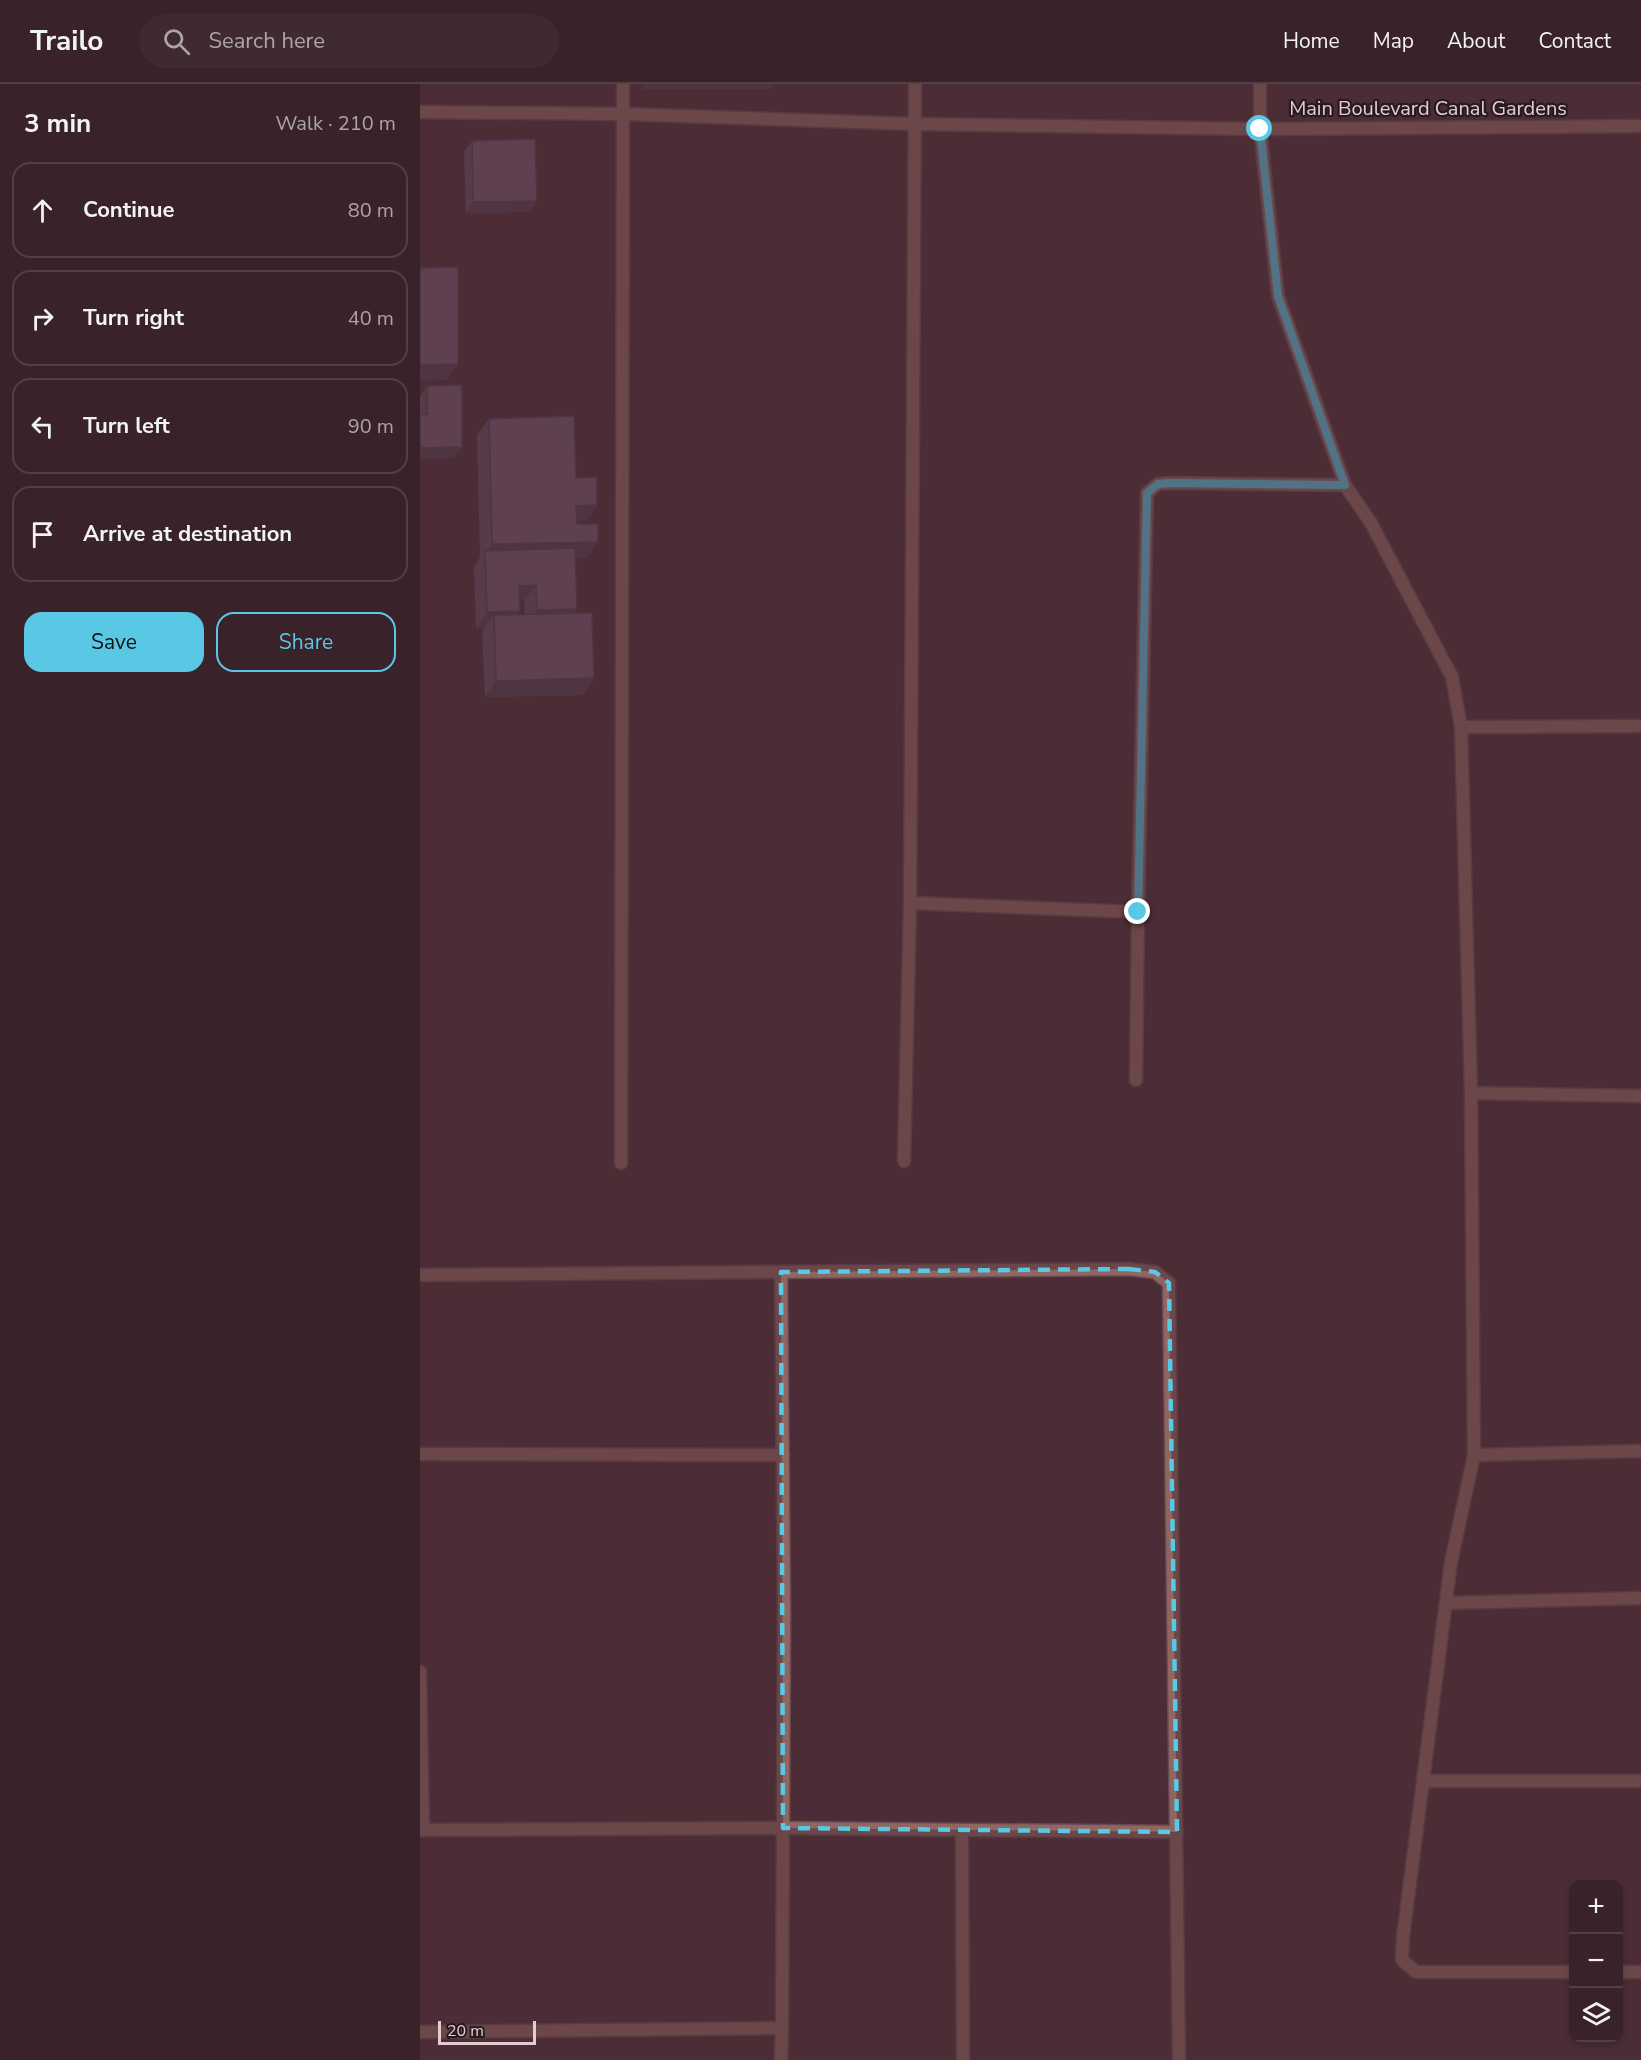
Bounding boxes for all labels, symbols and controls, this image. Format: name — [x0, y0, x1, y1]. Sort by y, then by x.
search box — [139, 14, 559, 68]
text: Trailo — [30, 22, 103, 60]
icon: search — [160, 25, 193, 58]
text: Search here — [208, 26, 325, 56]
text: Home — [1283, 27, 1340, 55]
text: Map — [1373, 27, 1414, 55]
text: About — [1447, 27, 1505, 55]
text: Contact — [1538, 27, 1611, 55]
street label: Main Boulevard Canal Gardens — [1289, 95, 1567, 122]
text: 3 min — [24, 106, 91, 141]
text: Walk · 210 m — [276, 110, 396, 137]
route start — [1246, 115, 1272, 141]
icon: ahead — [26, 194, 59, 227]
text: Continue — [83, 195, 174, 225]
text: 80 m — [348, 197, 394, 224]
icon: right — [26, 302, 59, 335]
text: Turn right — [83, 303, 184, 333]
text: 40 m — [348, 305, 394, 332]
icon: left — [26, 410, 59, 443]
text: Turn left — [83, 411, 170, 441]
text: 90 m — [348, 413, 394, 440]
icon: arrive — [26, 518, 59, 551]
text: Arrive at destination — [83, 519, 292, 549]
button: Save — [24, 612, 204, 672]
button: Share — [216, 612, 396, 672]
route end — [1124, 898, 1150, 924]
map controls — [1569, 1880, 1623, 2042]
button: + — [1569, 1880, 1623, 1934]
button: − — [1569, 1934, 1623, 1988]
button: layers — [1569, 1988, 1623, 2042]
scale bar — [438, 2018, 536, 2046]
text: 20 m — [447, 2020, 484, 2042]

